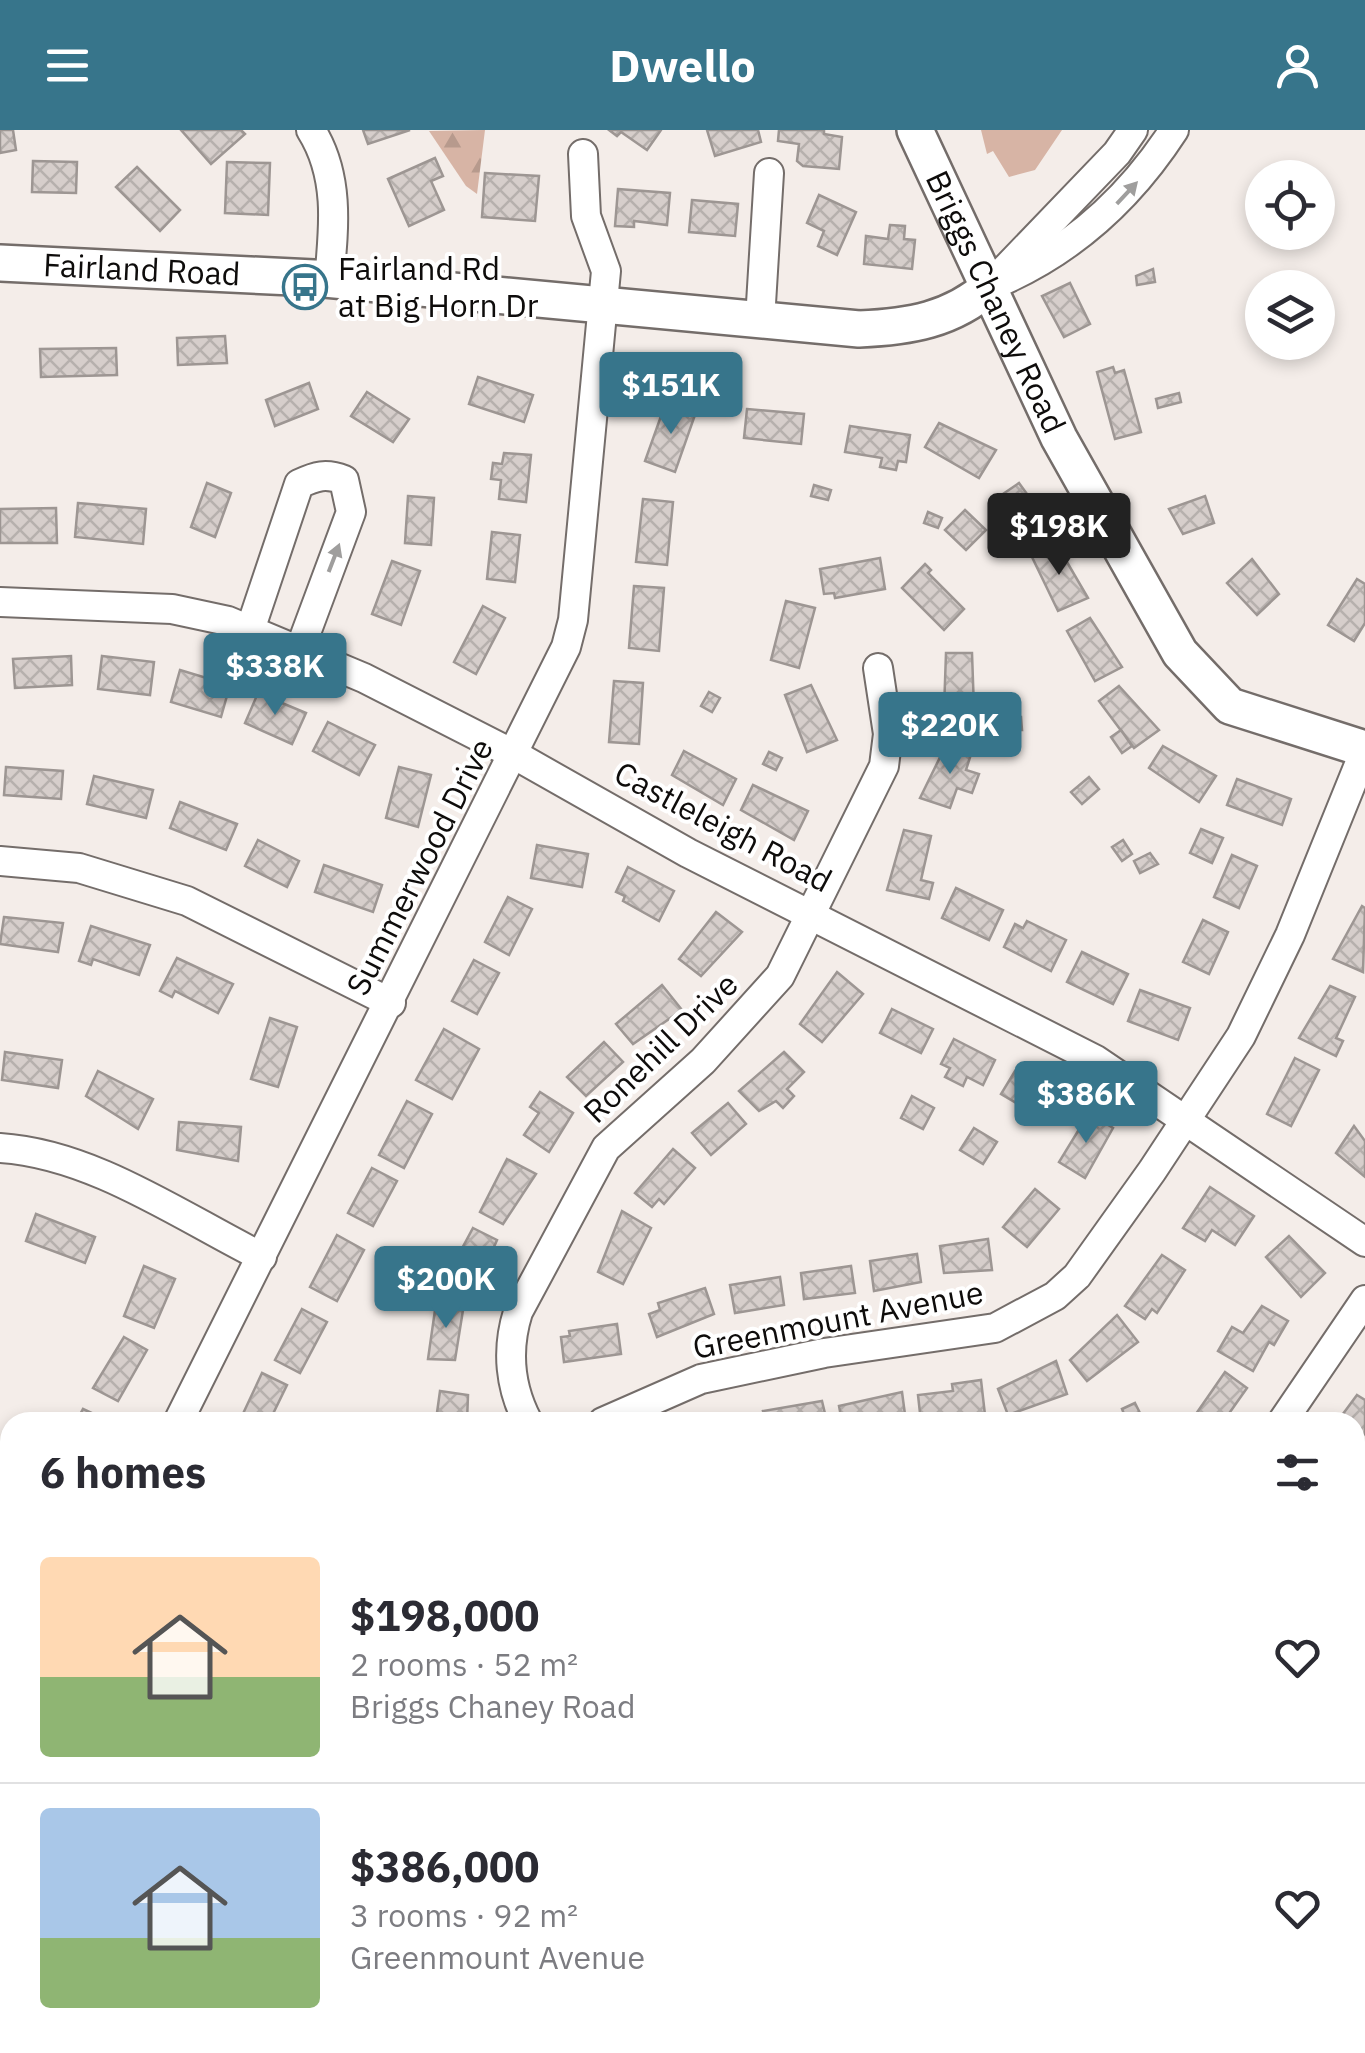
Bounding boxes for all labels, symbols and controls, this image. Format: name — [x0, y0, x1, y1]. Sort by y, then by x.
text: Dwello — [609, 36, 756, 94]
icon: menu — [40, 38, 95, 93]
icon: person — [1270, 38, 1325, 93]
map controls — [1245, 160, 1335, 360]
button: locate — [1245, 160, 1335, 250]
street label: Briggs Chaney Road — [917, 163, 1076, 440]
one-way arrow — [1115, 181, 1138, 205]
street label: Fairland Road — [42, 243, 241, 294]
place label: Fairland Rd at Big Horn Dr — [338, 247, 539, 326]
bus stop icon: Fairland Rd at Big Horn Dr — [282, 264, 328, 310]
button: layers — [1245, 270, 1335, 360]
pin: $151K — [601, 352, 741, 437]
text: $151K — [621, 363, 721, 405]
pin: $198K — [989, 493, 1129, 578]
text: $198K — [1009, 504, 1109, 546]
one-way arrow — [327, 543, 342, 573]
pin: $338K — [205, 633, 345, 718]
text: $338K — [225, 644, 325, 686]
pin: $220K — [880, 692, 1020, 777]
text: $220K — [900, 703, 1000, 745]
street label: Summerwood Drive — [336, 731, 502, 1002]
street label: Castleleigh Road — [608, 751, 839, 901]
street label: Ronehill Drive — [574, 963, 746, 1131]
pin: $386K — [1016, 1061, 1156, 1146]
text: $386K — [1036, 1072, 1136, 1114]
pin: $200K — [376, 1246, 516, 1331]
text: $200K — [396, 1257, 496, 1299]
street label: Greenmount Avenue — [689, 1270, 987, 1368]
text: 6 homes — [40, 1445, 206, 1500]
icon: filters — [1270, 1445, 1325, 1500]
text: $198,000 — [350, 1588, 539, 1643]
icon: home — [120, 1597, 240, 1717]
icon: heart — [1270, 1630, 1325, 1685]
text: 2 rooms · 52 m² — [350, 1643, 578, 1685]
text: Briggs Chaney Road — [350, 1685, 635, 1727]
text: $386,000 — [350, 1839, 539, 1894]
icon: home — [120, 1848, 240, 1968]
icon: heart — [1270, 1881, 1325, 1936]
text: 3 rooms · 92 m² — [350, 1894, 578, 1936]
text: Greenmount Avenue — [350, 1936, 645, 1978]

